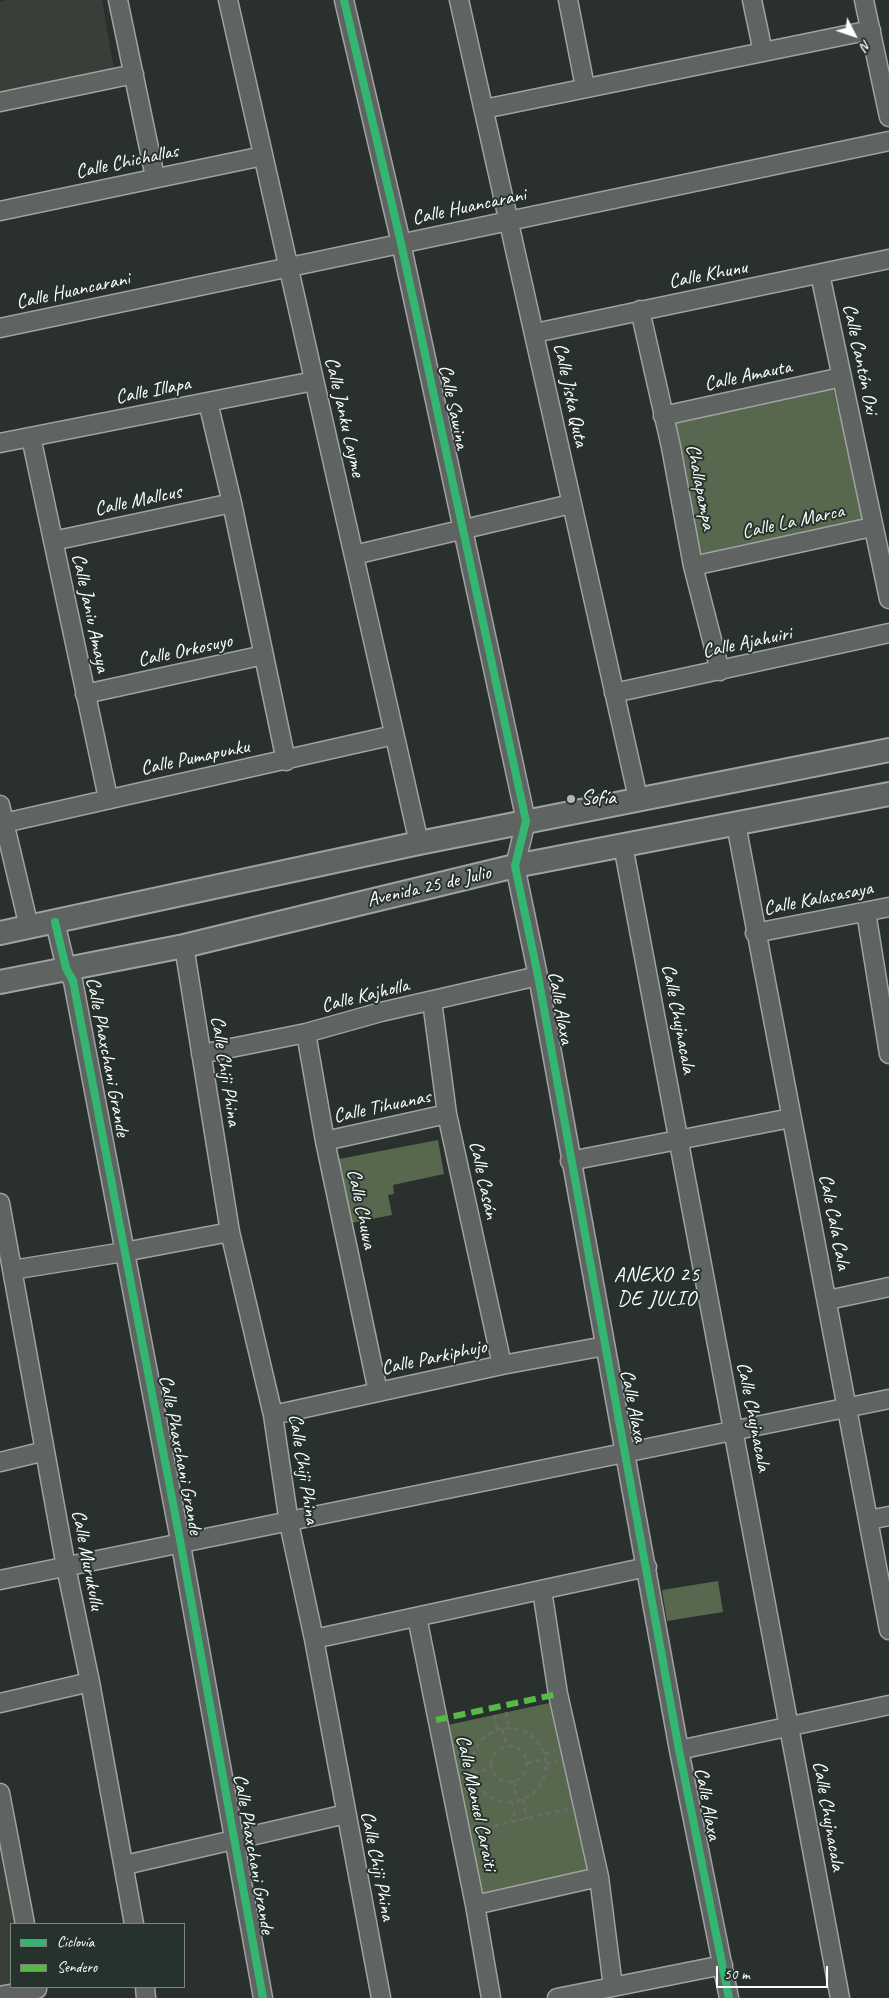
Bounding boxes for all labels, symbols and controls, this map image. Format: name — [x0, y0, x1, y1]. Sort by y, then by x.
north arrow — [829, 10, 879, 60]
text: N — [856, 36, 875, 54]
street label: Calle Chichallas — [73, 139, 181, 185]
street label: Calle Huancarani — [410, 183, 528, 231]
street label: Calle Khunu — [667, 256, 749, 294]
street label: Calle Huancarani — [14, 267, 132, 315]
street label: Calle Cantón Oxi — [837, 302, 883, 416]
street label: Calle Jiska Quta — [547, 341, 593, 449]
street label: Calle Janku Layme — [319, 355, 369, 479]
street label: Calle Amauta — [702, 355, 794, 397]
street label: Calle Sawina — [432, 363, 474, 451]
street label: Calle Illapa — [114, 372, 192, 410]
street label: Challapampa — [680, 442, 720, 532]
street label: Calle Mallcus — [93, 480, 183, 522]
street label: Calle La Marca — [740, 499, 846, 545]
street label: Calle Janiu Amaya — [66, 551, 114, 675]
street label: Calle Ajahuiri — [700, 622, 794, 664]
street label: Calle Orkosuyo — [136, 629, 234, 673]
street label: Calle Pumapunku — [138, 735, 252, 781]
place label: Sofía — [581, 787, 616, 811]
marker: Sofía — [565, 793, 577, 805]
street label: Avenida 25 de Julio — [365, 861, 493, 913]
street label: Calle Kalasasaya — [761, 877, 875, 921]
street label: Calle Chujnacala — [656, 962, 700, 1076]
street label: Calle Alaxa — [542, 970, 578, 1046]
street label: Calle Kajholla — [319, 974, 411, 1018]
street label: Calle Phaxchani Grande — [80, 975, 134, 1139]
street label: Calle Chiji Phina — [204, 1014, 246, 1128]
street label: Calle Tihuanas — [331, 1085, 433, 1129]
street label: Calle Casán — [463, 1139, 503, 1221]
street label: Calle Chuwa — [341, 1167, 381, 1251]
street label: Cale Cala Cala — [813, 1172, 855, 1272]
district label: ANEXO 25 DE JULIO — [613, 1262, 701, 1312]
street label: Calle Parkiphujo — [379, 1335, 489, 1381]
street label: Calle Chujnacala — [731, 1360, 775, 1474]
street label: Calle Alaxa — [614, 1368, 652, 1444]
street label: Calle Phaxchani Grande — [153, 1373, 207, 1537]
street label: Calle Chiji Phina — [282, 1412, 324, 1526]
street label: Calle Murukullu — [66, 1508, 108, 1612]
street label: Calle Manuel Caraiti — [450, 1733, 502, 1873]
street label: Calle Chujnacala — [807, 1759, 849, 1873]
street label: Calle Alaxa — [688, 1766, 726, 1842]
street label: Calle Phaxchani Grande — [227, 1772, 279, 1936]
street label: Calle Chiji Phina — [355, 1809, 399, 1923]
legend — [10, 1923, 185, 1988]
text: Ciclovía — [57, 1933, 94, 1952]
scale bar — [719, 1956, 832, 1988]
text: Sendero — [57, 1958, 97, 1977]
text: 50 m — [724, 1965, 750, 1984]

